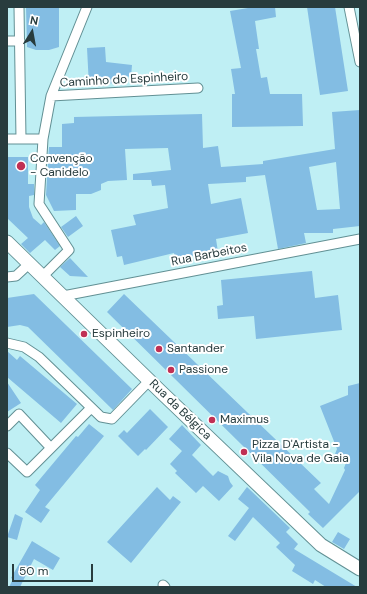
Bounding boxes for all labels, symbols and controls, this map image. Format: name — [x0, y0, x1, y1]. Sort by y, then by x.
north arrow — [12, 12, 52, 52]
text: N — [29, 13, 40, 28]
street label: Caminho do Espinheiro — [59, 69, 189, 91]
place label: Convenção - Canidelo — [30, 152, 93, 180]
marker: Convenção - Canidelo — [15, 160, 27, 172]
street label: Rua Barbeitos — [170, 241, 248, 269]
place label: Espinheiro — [92, 327, 150, 341]
marker: Espinheiro — [79, 329, 89, 339]
place label: Santander — [167, 342, 224, 356]
marker: Santander — [154, 344, 164, 354]
place label: Passione — [179, 363, 228, 377]
marker: Passione — [166, 365, 176, 375]
street label: Rua da Bélgica — [146, 377, 214, 443]
place label: Maximus — [220, 413, 269, 427]
marker: Maximus — [207, 415, 217, 425]
place label: Pizza D'Artista - Vila Nova de Gaia — [252, 438, 349, 466]
marker: Pizza D'Artista - Vila Nova de Gaia — [239, 447, 249, 457]
scale bar — [14, 556, 95, 582]
text: 50 m — [19, 563, 48, 579]

